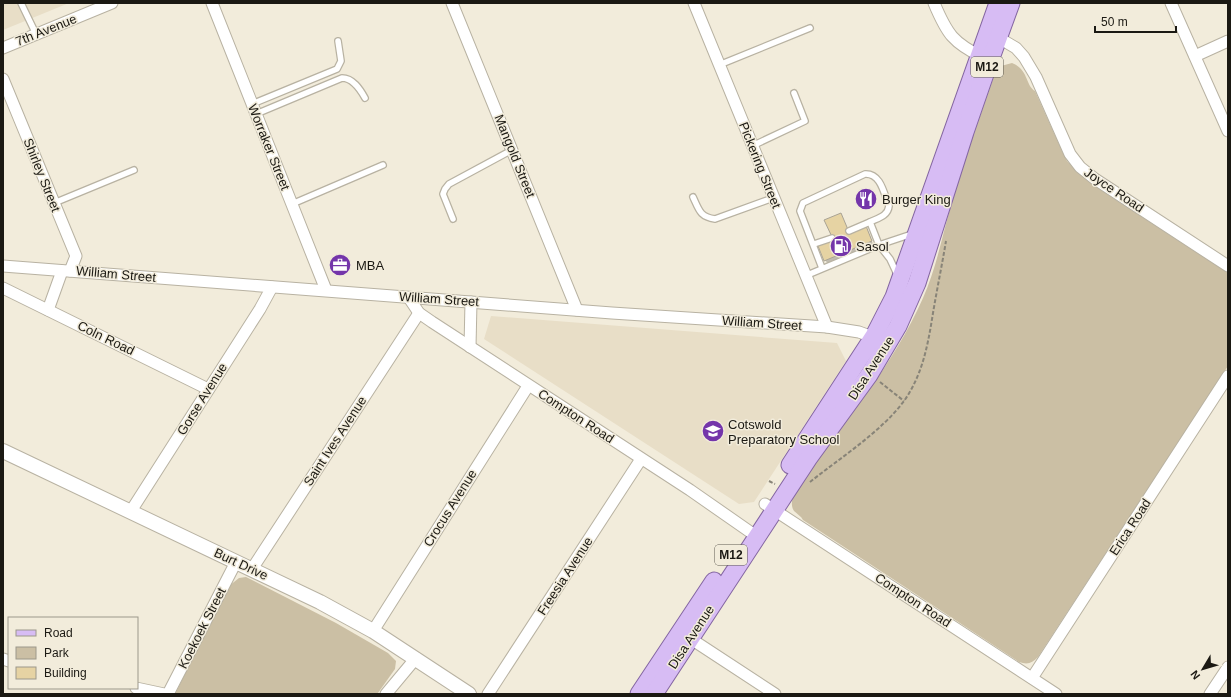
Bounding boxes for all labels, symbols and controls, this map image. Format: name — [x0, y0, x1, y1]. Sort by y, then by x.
scale bar — [1095, 8, 1176, 34]
street label: 7th Avenue — [13, 11, 79, 49]
text: 50 m — [1101, 15, 1128, 29]
road number: M12 — [971, 57, 1003, 77]
street label: Worraker Street — [245, 102, 293, 193]
street label: Mangold Street — [492, 112, 539, 200]
street label: Pickering Street — [736, 120, 784, 211]
street label: Shirley Street — [20, 136, 64, 214]
street label: Joyce Road — [1081, 165, 1147, 215]
restaurant icon: Burger King — [853, 186, 879, 212]
place label: Burger King — [882, 192, 951, 207]
fuel station icon: Sasol — [828, 233, 854, 259]
place label: Sasol — [856, 239, 889, 254]
office icon: MBA — [327, 252, 353, 278]
place label: MBA — [356, 258, 385, 273]
street label: William Street — [75, 263, 157, 285]
street label: William Street — [398, 289, 480, 309]
street label: William Street — [721, 313, 803, 333]
street label: Coln Road — [75, 318, 137, 358]
street label: Disa Avenue — [845, 333, 897, 403]
street label: Gorse Avenue — [174, 360, 230, 438]
street label: Compton Road — [535, 386, 617, 446]
street label: Saint Ives Avenue — [300, 393, 370, 489]
place label: Cotswold Preparatory School — [728, 417, 839, 447]
school or university icon: Cotswold Preparatory School — [700, 418, 726, 444]
street label: Crocus Avenue — [420, 467, 480, 549]
street label: Erica Road — [1106, 496, 1154, 558]
street label: Freesia Avenue — [534, 534, 596, 618]
street label: Burt Drive — [212, 545, 270, 583]
road number: M12 — [715, 545, 747, 565]
street label: Compton Road — [872, 570, 954, 630]
street label: Koekoek Street — [175, 585, 229, 671]
street label: Disa Avenue — [665, 602, 717, 672]
legend — [8, 617, 138, 689]
text: Road — [44, 626, 73, 640]
text: Park — [44, 646, 70, 660]
north arrow — [1183, 649, 1223, 689]
text: Building — [44, 666, 87, 680]
text: N — [1188, 668, 1202, 682]

